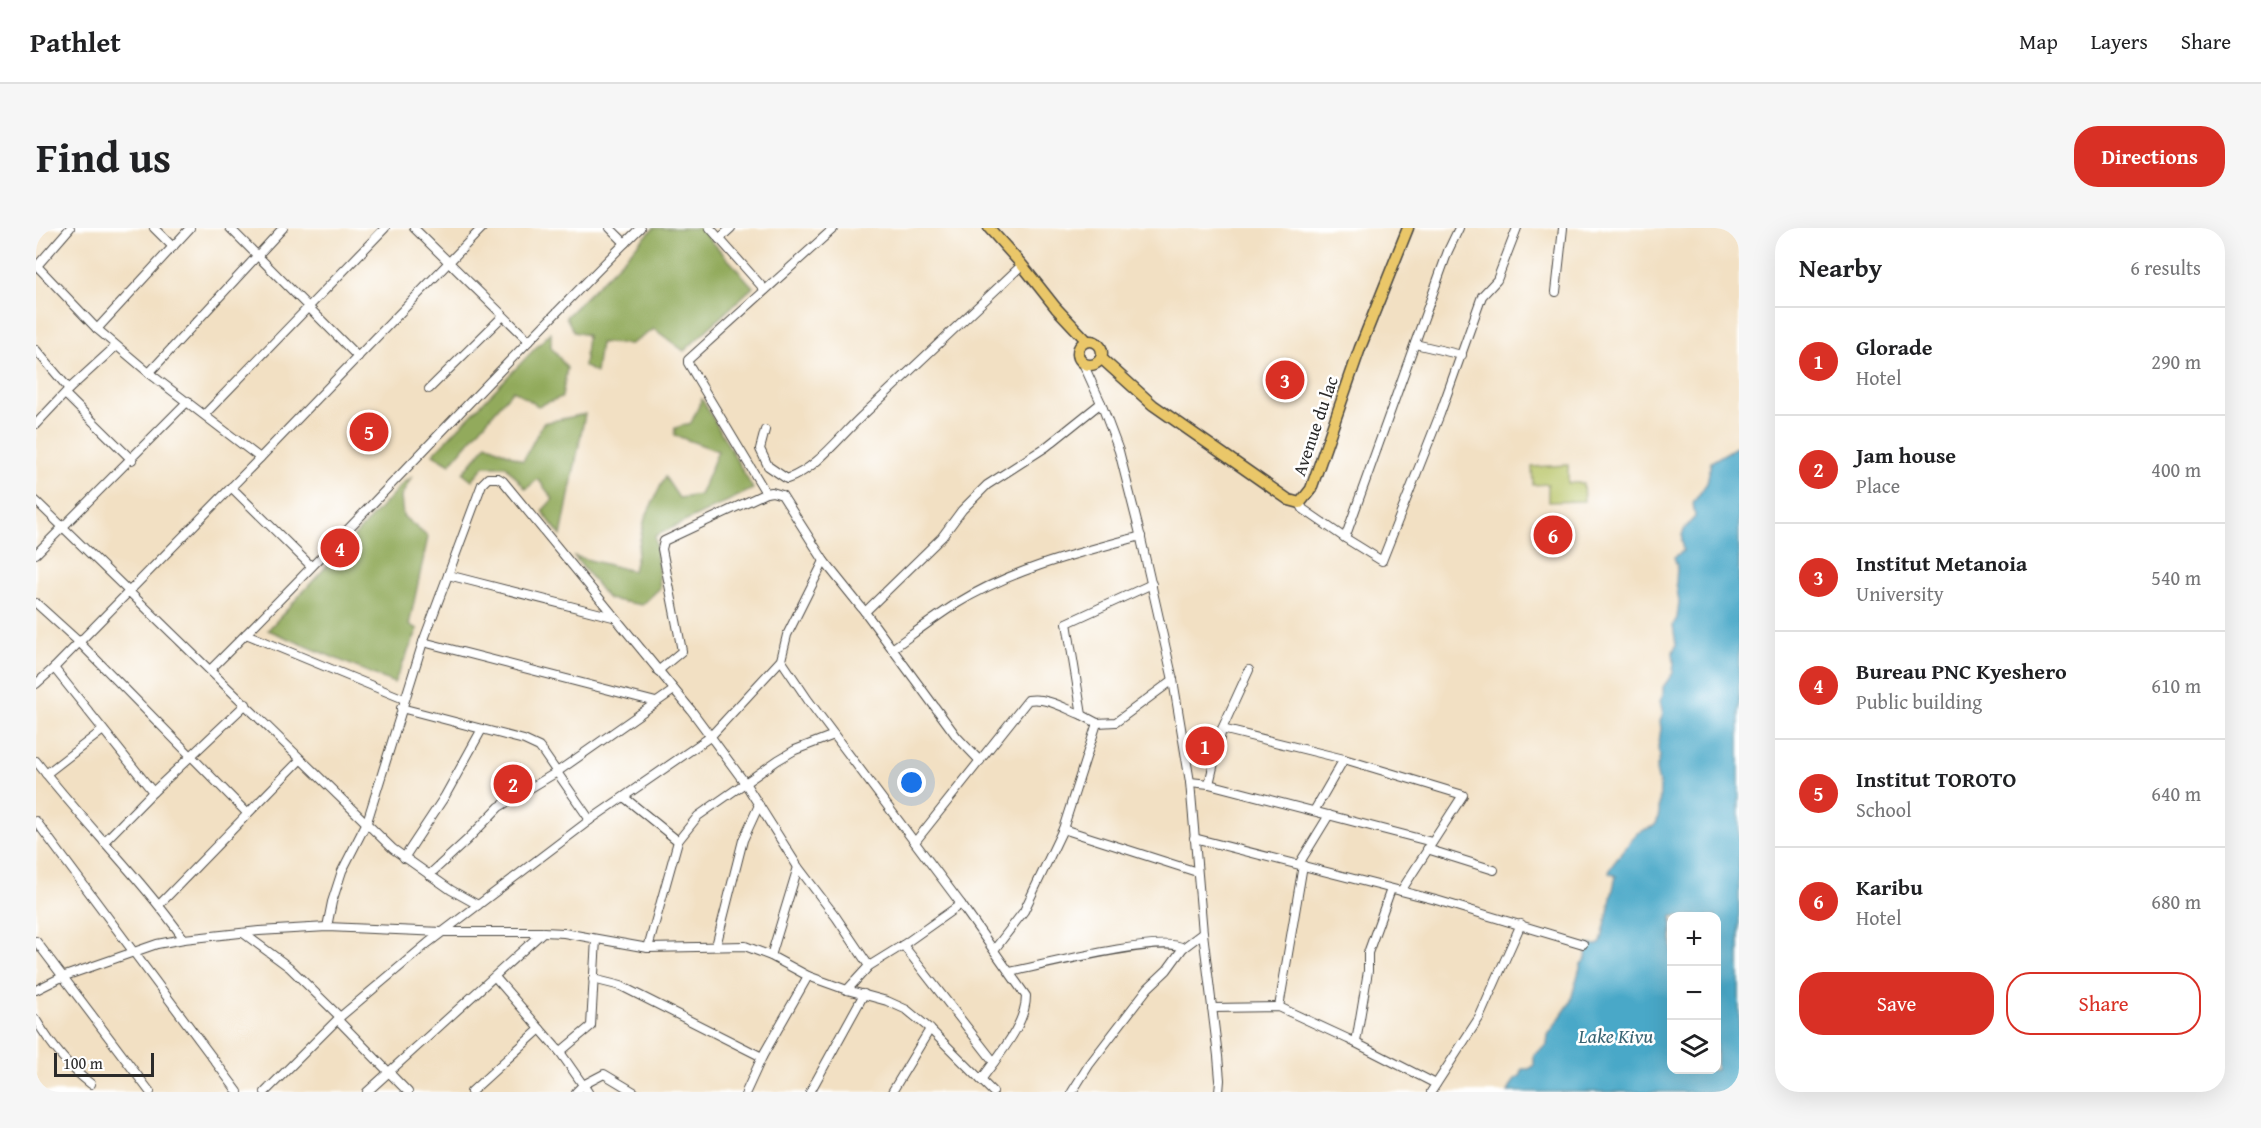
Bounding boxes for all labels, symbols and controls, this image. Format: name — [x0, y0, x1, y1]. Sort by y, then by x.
text: Pathlet — [30, 21, 121, 62]
text: Map — [2019, 26, 2058, 57]
text: Layers — [2091, 26, 2148, 57]
text: Share — [2181, 26, 2231, 57]
text: Find us — [36, 126, 171, 187]
button: Directions — [2074, 126, 2225, 187]
text: Nearby — [1799, 248, 1882, 287]
text: 6 results — [2130, 253, 2201, 282]
text: Glorade — [1856, 331, 1933, 363]
text: 1 — [1813, 347, 1824, 376]
text: 290 m — [2151, 347, 2201, 376]
pin: 3 — [1266, 358, 1304, 402]
text: Hotel — [1856, 363, 1902, 392]
street label: Avenue du lac — [1285, 372, 1345, 480]
pin: 5 — [350, 410, 388, 454]
text: Jam house — [1856, 439, 1956, 471]
text: 2 — [1813, 455, 1824, 484]
text: 400 m — [2151, 455, 2201, 484]
text: Place — [1856, 471, 1900, 500]
pin: 6 — [1534, 512, 1573, 558]
pin: 4 — [320, 526, 360, 570]
text: Institut Metanoia — [1856, 547, 2027, 579]
text: 3 — [1813, 563, 1824, 592]
text: 540 m — [2151, 563, 2201, 592]
text: University — [1856, 579, 1944, 608]
text: Bureau PNC Kyeshero — [1856, 655, 2067, 687]
text: 4 — [1813, 671, 1824, 700]
text: 610 m — [2151, 671, 2201, 700]
text: Public building — [1856, 687, 1982, 716]
pin: 1 — [1186, 724, 1224, 768]
pin: 2 — [494, 762, 532, 806]
text: Institut TOROTO — [1856, 763, 2016, 795]
your location — [897, 768, 926, 797]
text: 5 — [1813, 779, 1824, 808]
text: 640 m — [2151, 779, 2201, 808]
text: School — [1856, 795, 1912, 824]
text: Karibu — [1856, 871, 1923, 903]
text: 6 — [1813, 887, 1824, 916]
text: 680 m — [2151, 887, 2201, 916]
text: Hotel — [1856, 903, 1902, 932]
map controls — [1667, 912, 1721, 1074]
button: + — [1667, 912, 1721, 966]
button: − — [1667, 966, 1721, 1020]
button: Save — [1799, 972, 1994, 1035]
button: Share — [2006, 972, 2201, 1035]
button: layers — [1667, 1020, 1721, 1074]
water label: Lake Kivu — [1577, 1021, 1654, 1050]
scale bar — [54, 1050, 154, 1078]
text: 100 m — [63, 1051, 103, 1075]

